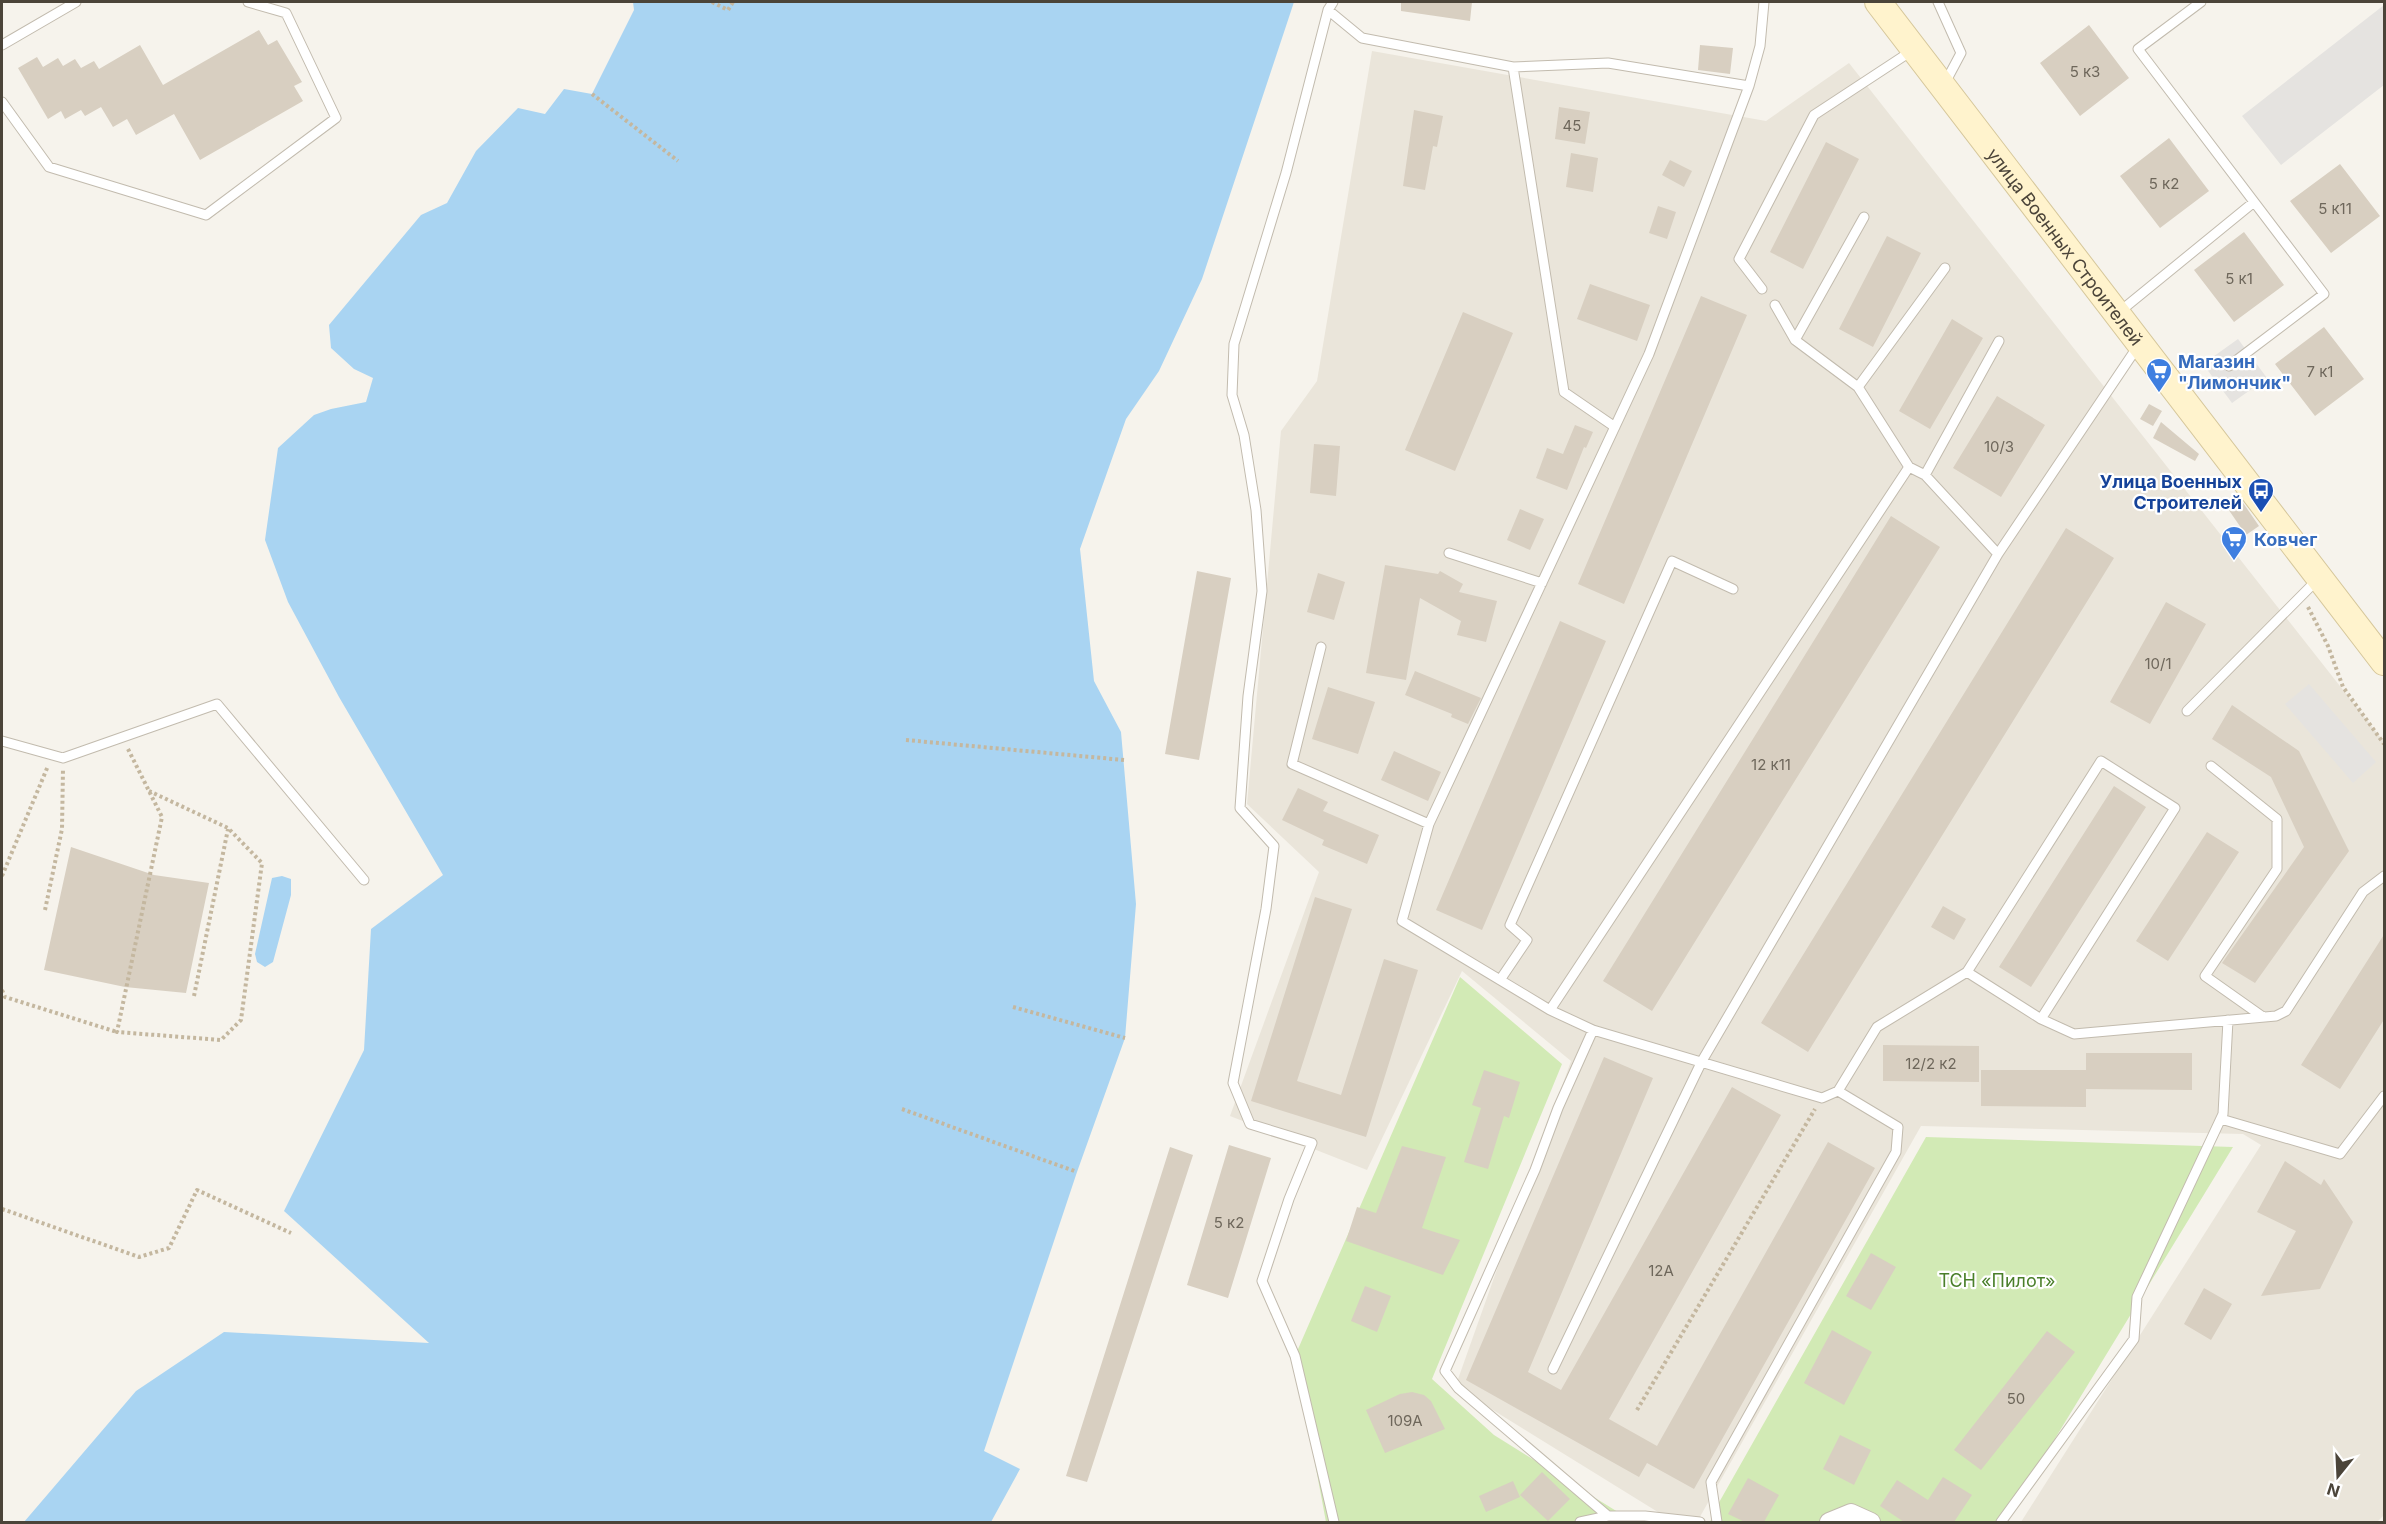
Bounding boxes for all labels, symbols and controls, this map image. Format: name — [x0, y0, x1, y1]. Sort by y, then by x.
house number: 5 к3 — [2070, 62, 2100, 81]
house number: 45 — [1563, 116, 1581, 135]
street label: улица Военных Строителей — [1983, 144, 2148, 349]
house number: 5 к2 — [2149, 174, 2179, 193]
house number: 5 к11 — [2318, 199, 2352, 218]
house number: 5 к1 — [2225, 269, 2253, 288]
place label: Магазин "Лимончик" — [2178, 351, 2291, 393]
supermarket icon: Магазин "Лимончик" — [2144, 356, 2174, 394]
house number: 7 к1 — [2307, 362, 2333, 381]
house number: 10/3 — [1984, 437, 2014, 456]
place label: Улица Военных Строителей — [2100, 471, 2243, 513]
bus stop icon: Улица Военных Строителей — [2246, 476, 2276, 514]
supermarket icon: Ковчег — [2219, 524, 2249, 562]
place label: Ковчег — [2254, 529, 2317, 550]
house number: 10/1 — [2144, 654, 2172, 673]
house number: 12 к11 — [1751, 755, 1791, 774]
house number: 12/2 к2 — [1905, 1054, 1957, 1073]
house number: 5 к2 — [1214, 1213, 1244, 1232]
house number: 12А — [1648, 1261, 1674, 1280]
park label: ТСН «Пилот» — [1938, 1270, 2056, 1291]
house number: 50 — [2007, 1389, 2025, 1408]
house number: 109А — [1387, 1411, 1423, 1430]
north arrow — [2308, 1446, 2368, 1506]
text: N — [2324, 1479, 2342, 1502]

